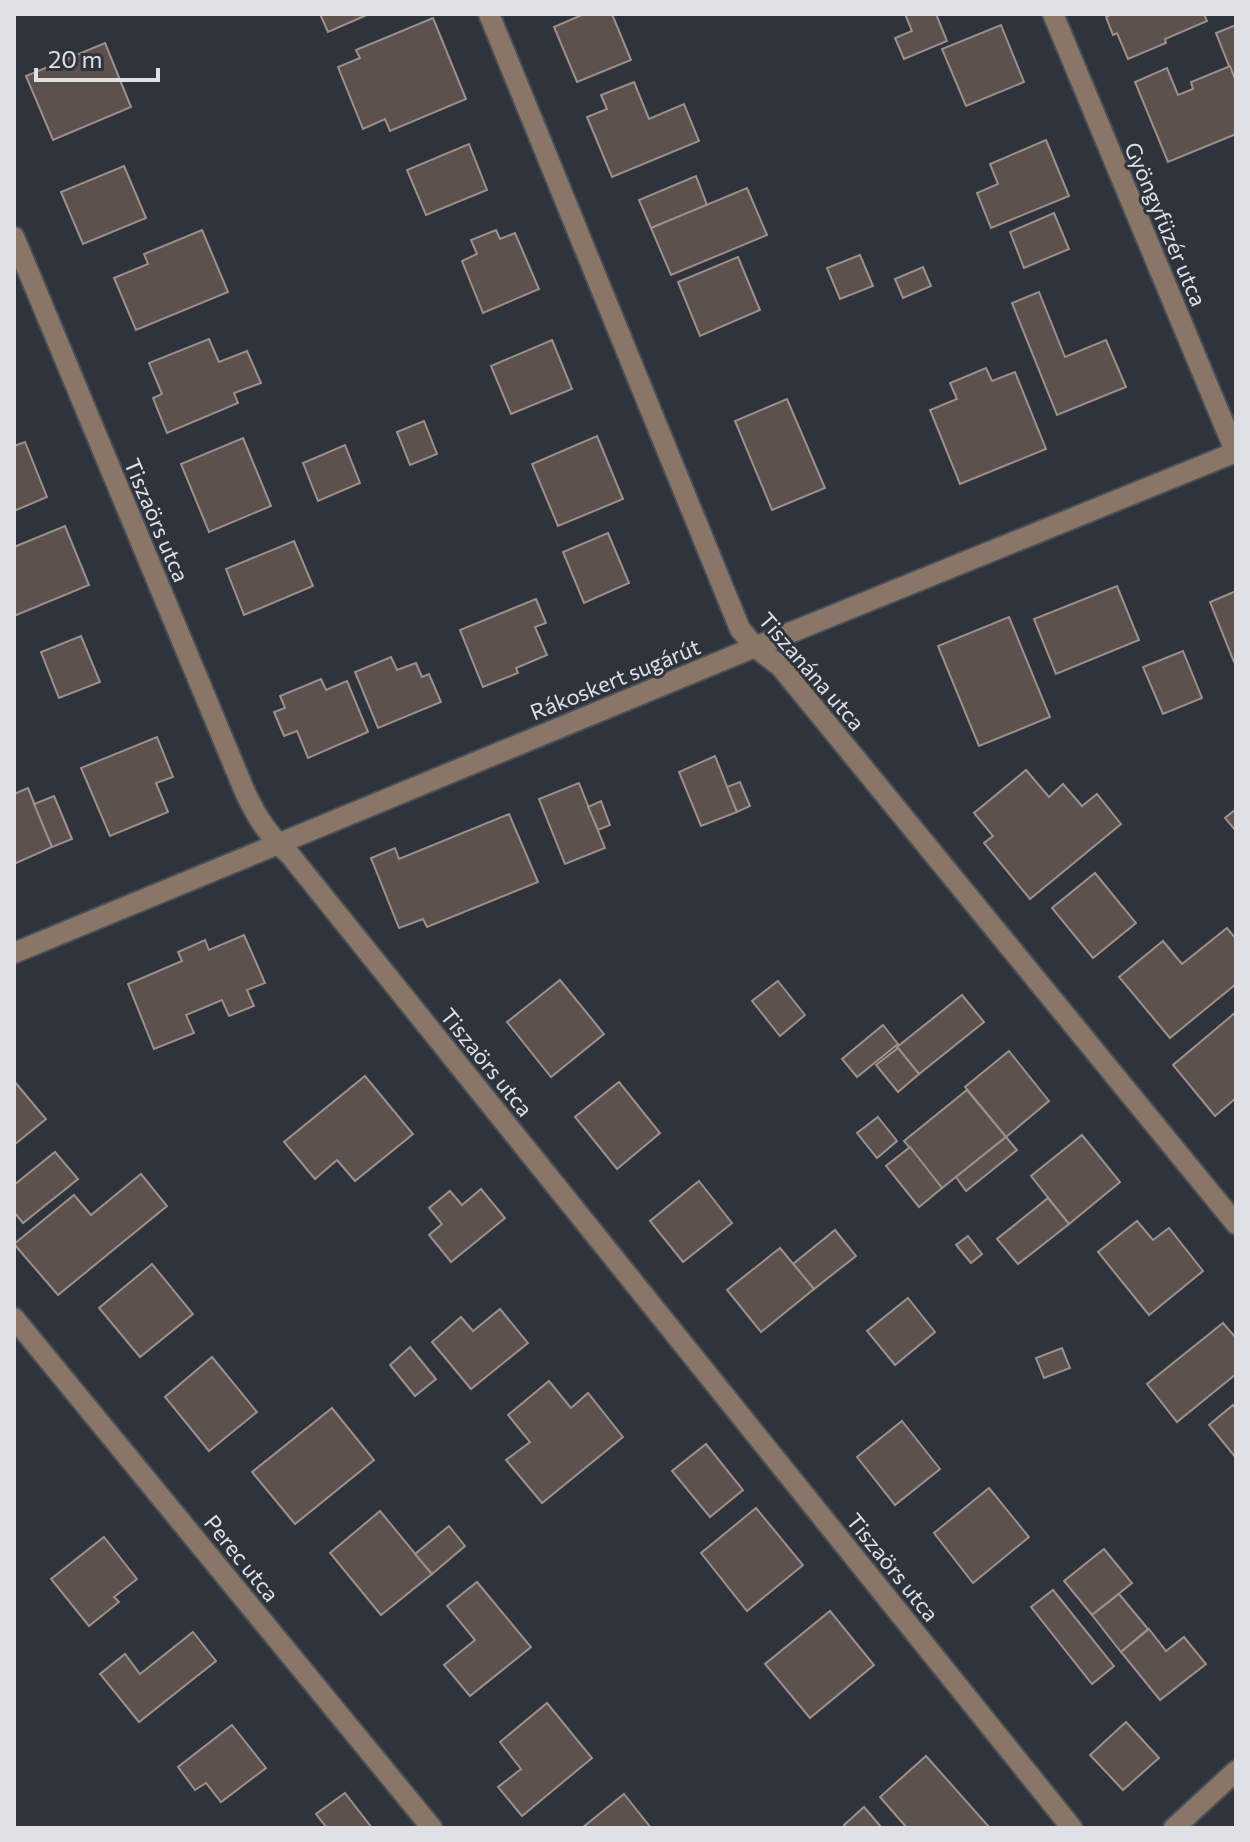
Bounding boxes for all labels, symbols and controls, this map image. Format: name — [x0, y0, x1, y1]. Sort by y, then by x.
scale bar — [36, 32, 158, 82]
text: 20 m — [48, 44, 102, 73]
street label: Gyöngyfüzér utca — [1119, 138, 1213, 310]
street label: Tiszaörs utca — [119, 454, 195, 586]
street label: Tiszanána utca — [753, 606, 871, 736]
street label: Rákoskert sugárút — [526, 633, 704, 725]
street label: Tiszaörs utca — [435, 1002, 539, 1122]
street label: Tiszaörs utca — [841, 1507, 945, 1627]
street label: Perec utca — [199, 1509, 285, 1607]

